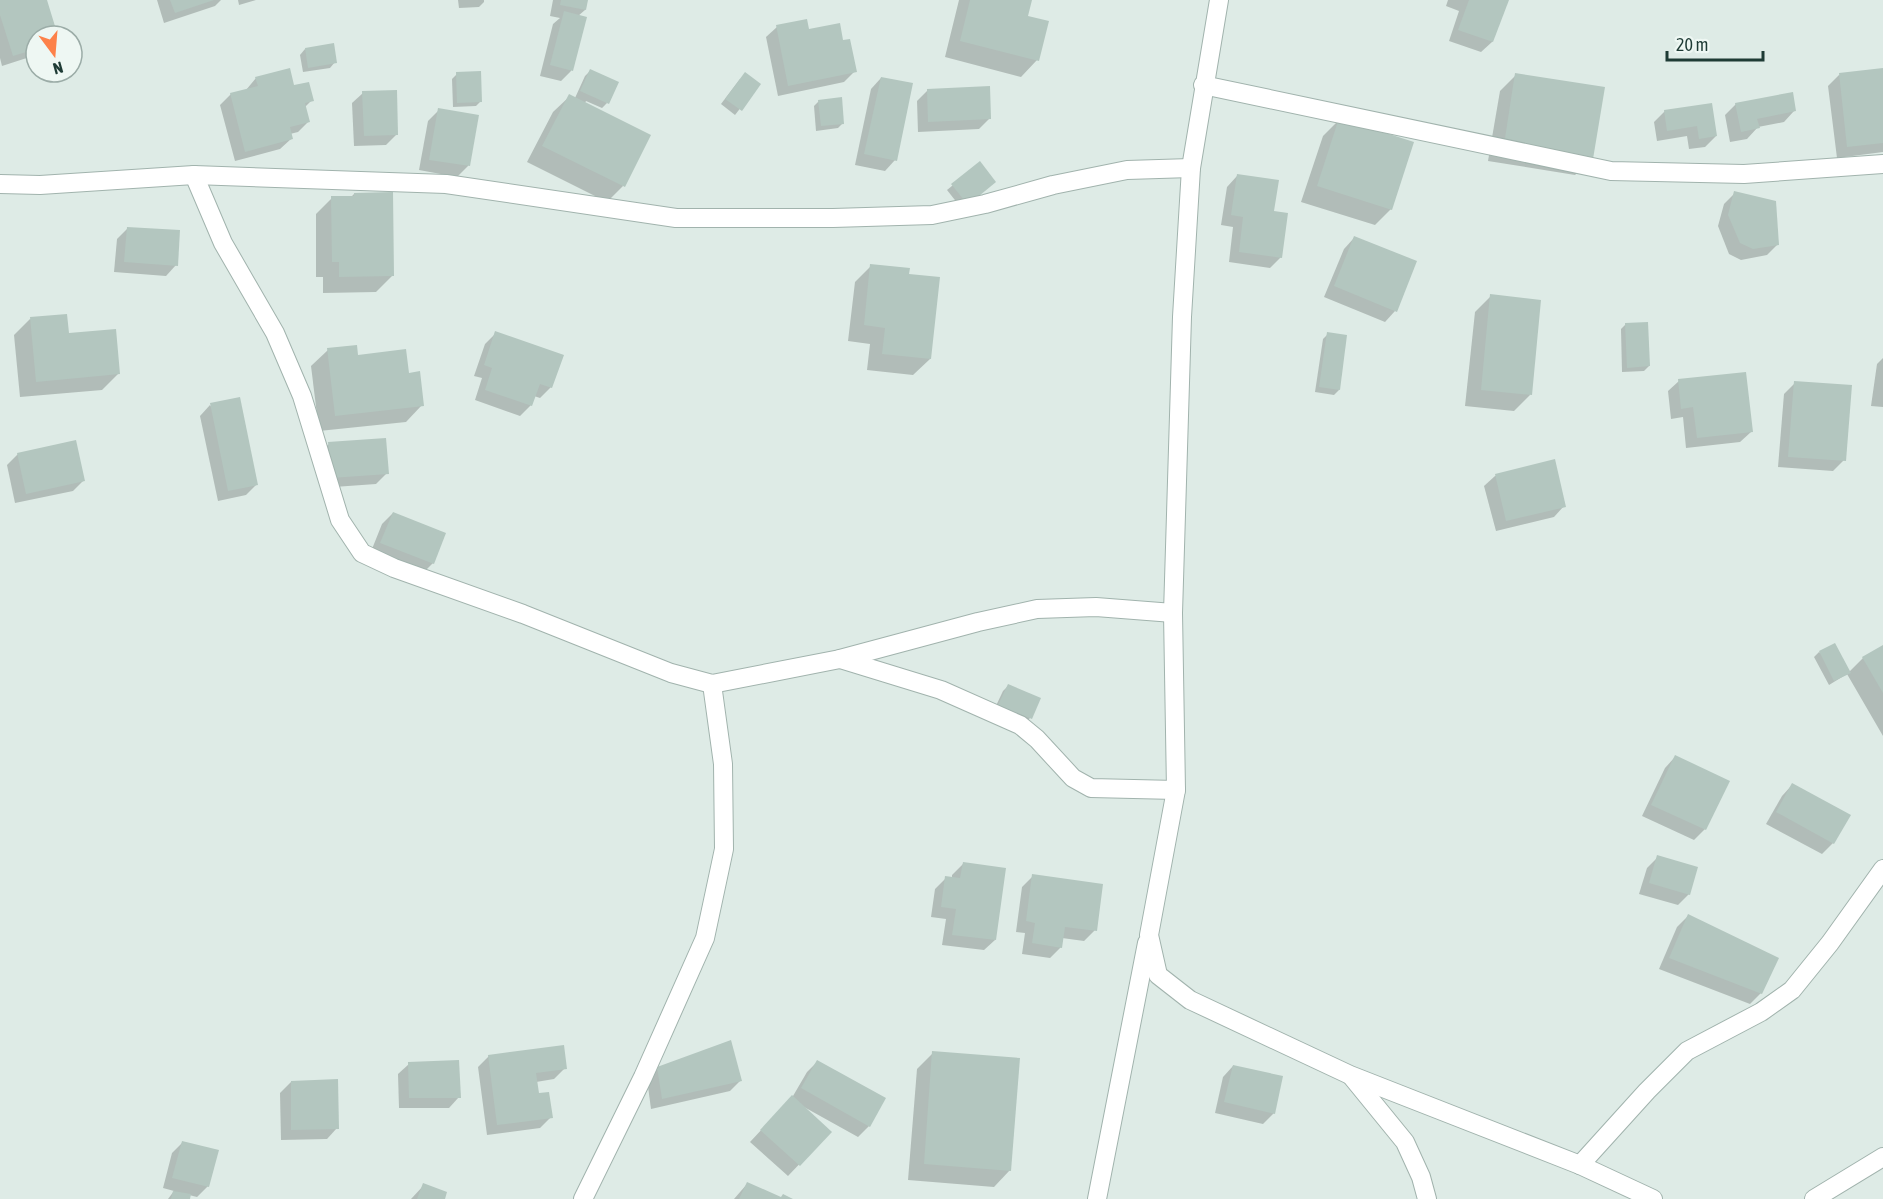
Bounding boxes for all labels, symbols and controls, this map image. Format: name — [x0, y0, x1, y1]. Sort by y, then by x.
north arrow — [24, 24, 84, 84]
scale bar — [1667, 24, 1763, 62]
text: 20 m — [1676, 34, 1708, 55]
text: N — [51, 58, 65, 78]

